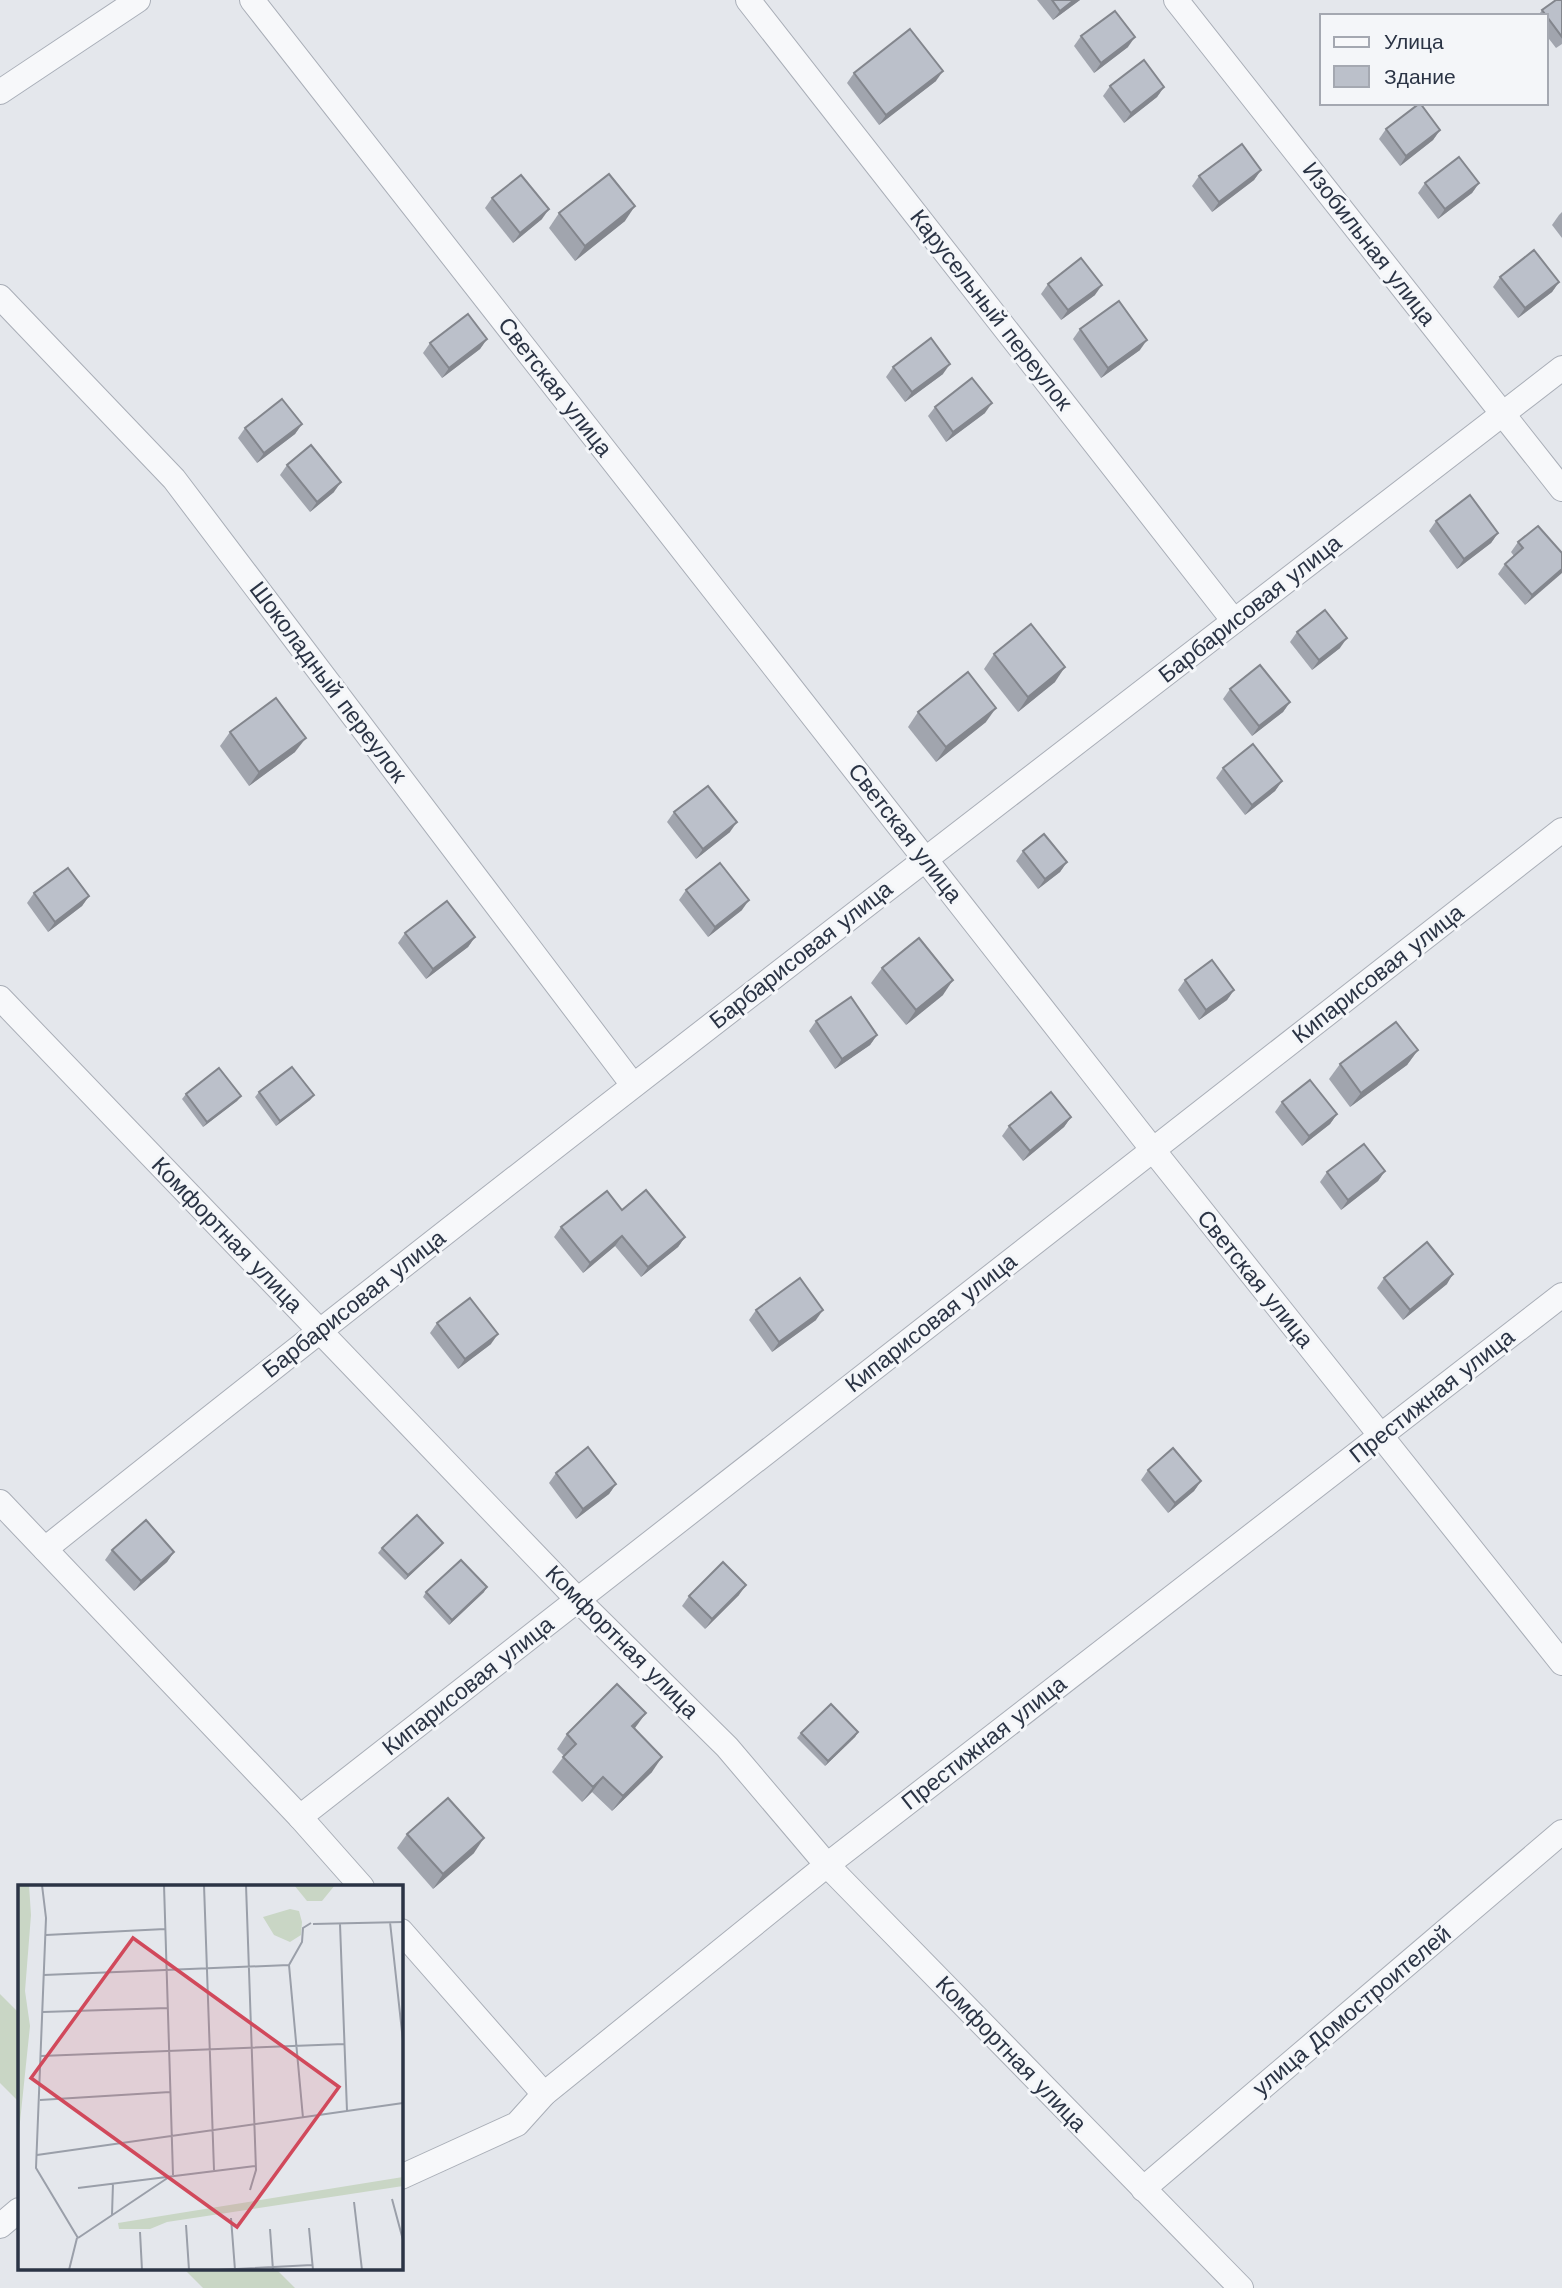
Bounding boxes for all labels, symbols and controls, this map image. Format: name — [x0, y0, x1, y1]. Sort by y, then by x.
legend — [1320, 14, 1548, 105]
text: Улица — [1384, 29, 1444, 54]
text: Здание — [1384, 64, 1456, 89]
street label: Изобильная улица — [1297, 157, 1441, 331]
street label: Карусельный переулок — [904, 204, 1078, 416]
street label: Светская улица — [492, 312, 618, 462]
street label: Барбарисовая улица — [1153, 529, 1347, 689]
street label: Шоколадный переулок — [244, 576, 413, 788]
street label: Светская улица — [842, 758, 968, 908]
street label: Барбарисовая улица — [704, 875, 898, 1035]
street label: Кипарисовая улица — [1287, 899, 1469, 1049]
street label: Комфортная улица — [146, 1152, 308, 1318]
street label: Светская улица — [1191, 1205, 1319, 1353]
street label: Барбарисовая улица — [257, 1224, 451, 1384]
street label: Кипарисовая улица — [840, 1248, 1022, 1398]
street label: Престижная улица — [1344, 1323, 1520, 1469]
street label: Комфортная улица — [540, 1560, 704, 1724]
street label: Кипарисовая улица — [377, 1611, 559, 1761]
street label: Престижная улица — [896, 1670, 1072, 1816]
inset map — [18, 1885, 402, 2270]
street label: улица Домостроителей — [1248, 1920, 1456, 2102]
street label: Комфортная улица — [930, 1971, 1092, 2137]

